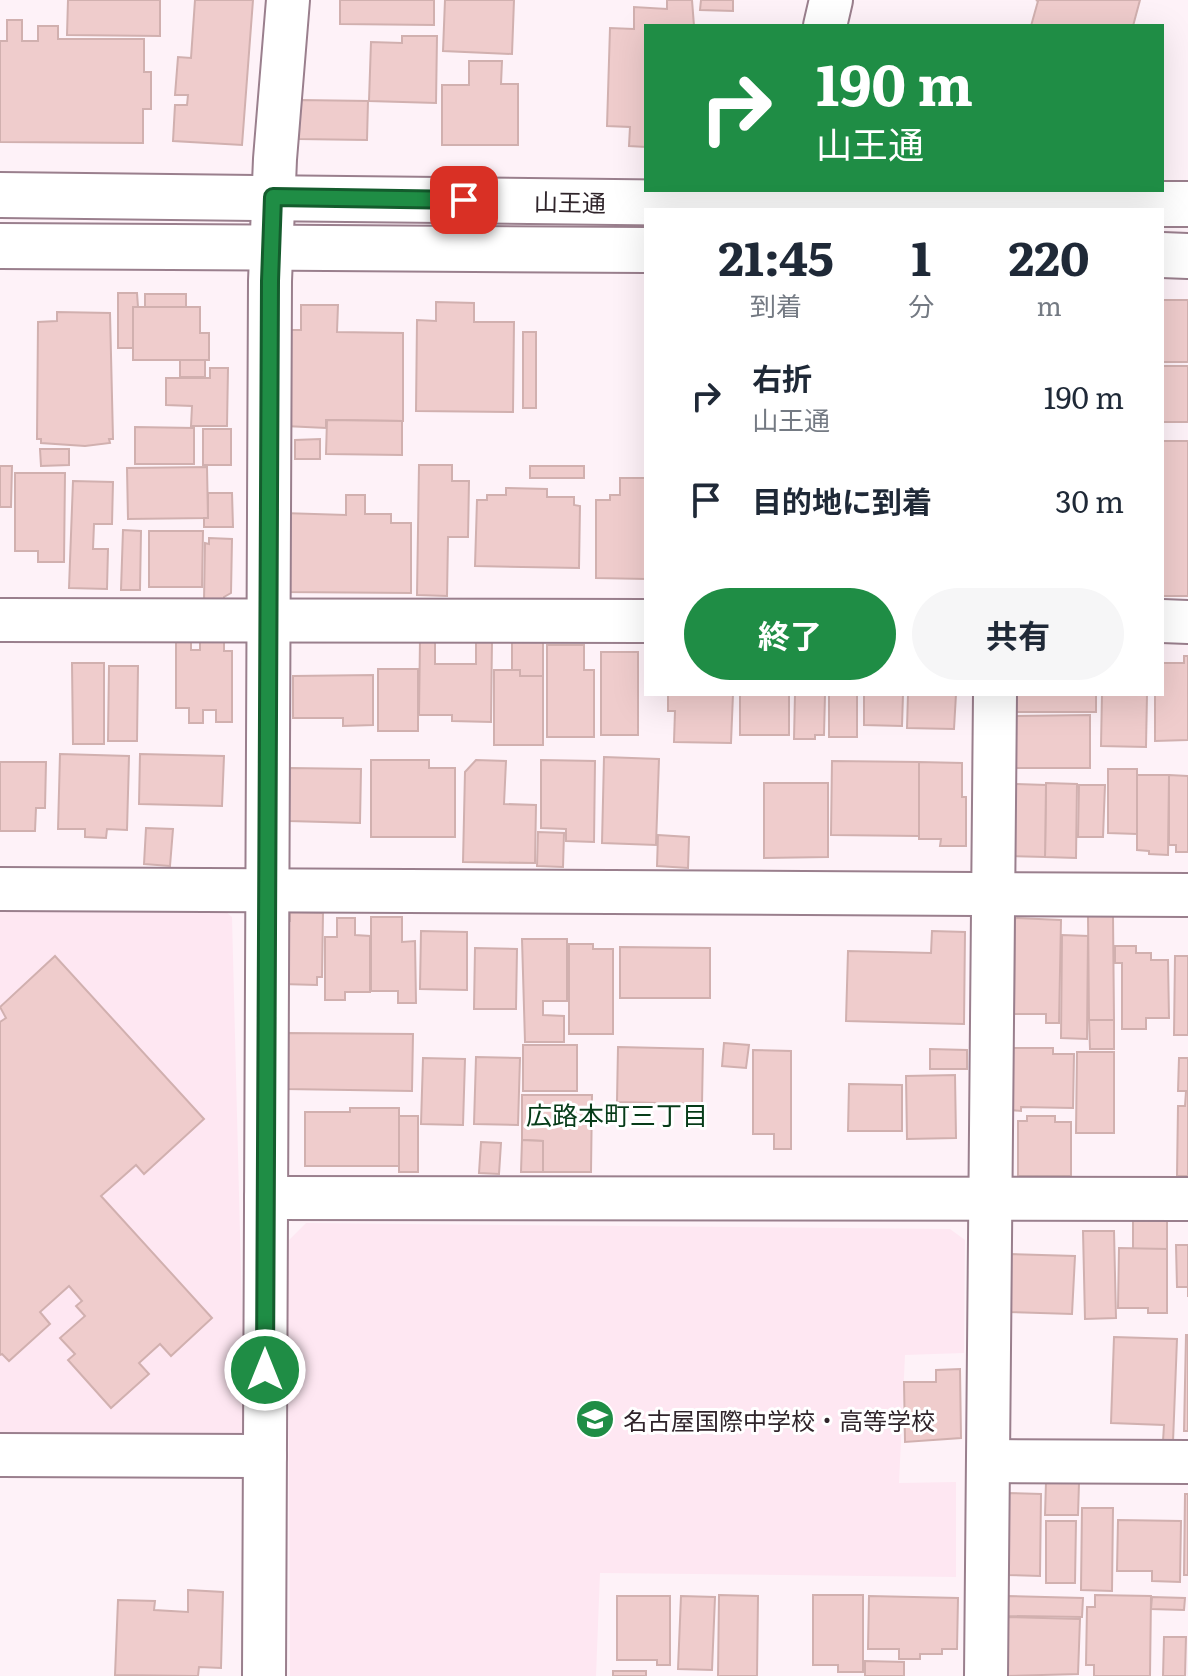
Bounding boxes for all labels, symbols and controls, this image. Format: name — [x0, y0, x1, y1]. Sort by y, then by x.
text: 190 m — [816, 40, 973, 123]
icon: right — [684, 56, 788, 160]
text: 山王通 — [816, 116, 924, 169]
pin — [430, 166, 498, 234]
icon: arrive — [442, 178, 486, 222]
street label: 山王通 — [534, 183, 606, 219]
text: 21:45 — [718, 220, 834, 291]
text: 1 — [911, 220, 931, 291]
text: 220 — [1009, 220, 1090, 291]
text: 到着 — [750, 285, 802, 324]
text: 分 — [908, 285, 934, 324]
text: m — [1037, 285, 1062, 324]
text: 右折 — [752, 355, 812, 399]
icon: right — [684, 374, 728, 418]
text: 190 m — [1044, 374, 1124, 418]
text: 山王通 — [752, 399, 830, 438]
icon: arrive — [684, 478, 728, 522]
text: 目的地に到着 — [752, 478, 932, 522]
text: 30 m — [1055, 478, 1124, 522]
button: 終了 — [684, 588, 896, 680]
button: 共有 — [912, 588, 1124, 680]
district label: 広路本町三丁目 — [526, 1094, 708, 1133]
position arrow — [223, 1328, 307, 1412]
school or university icon: 名古屋国際中学校・高等学校 — [574, 1398, 616, 1440]
place label: 名古屋国際中学校・高等学校 — [623, 1402, 935, 1437]

